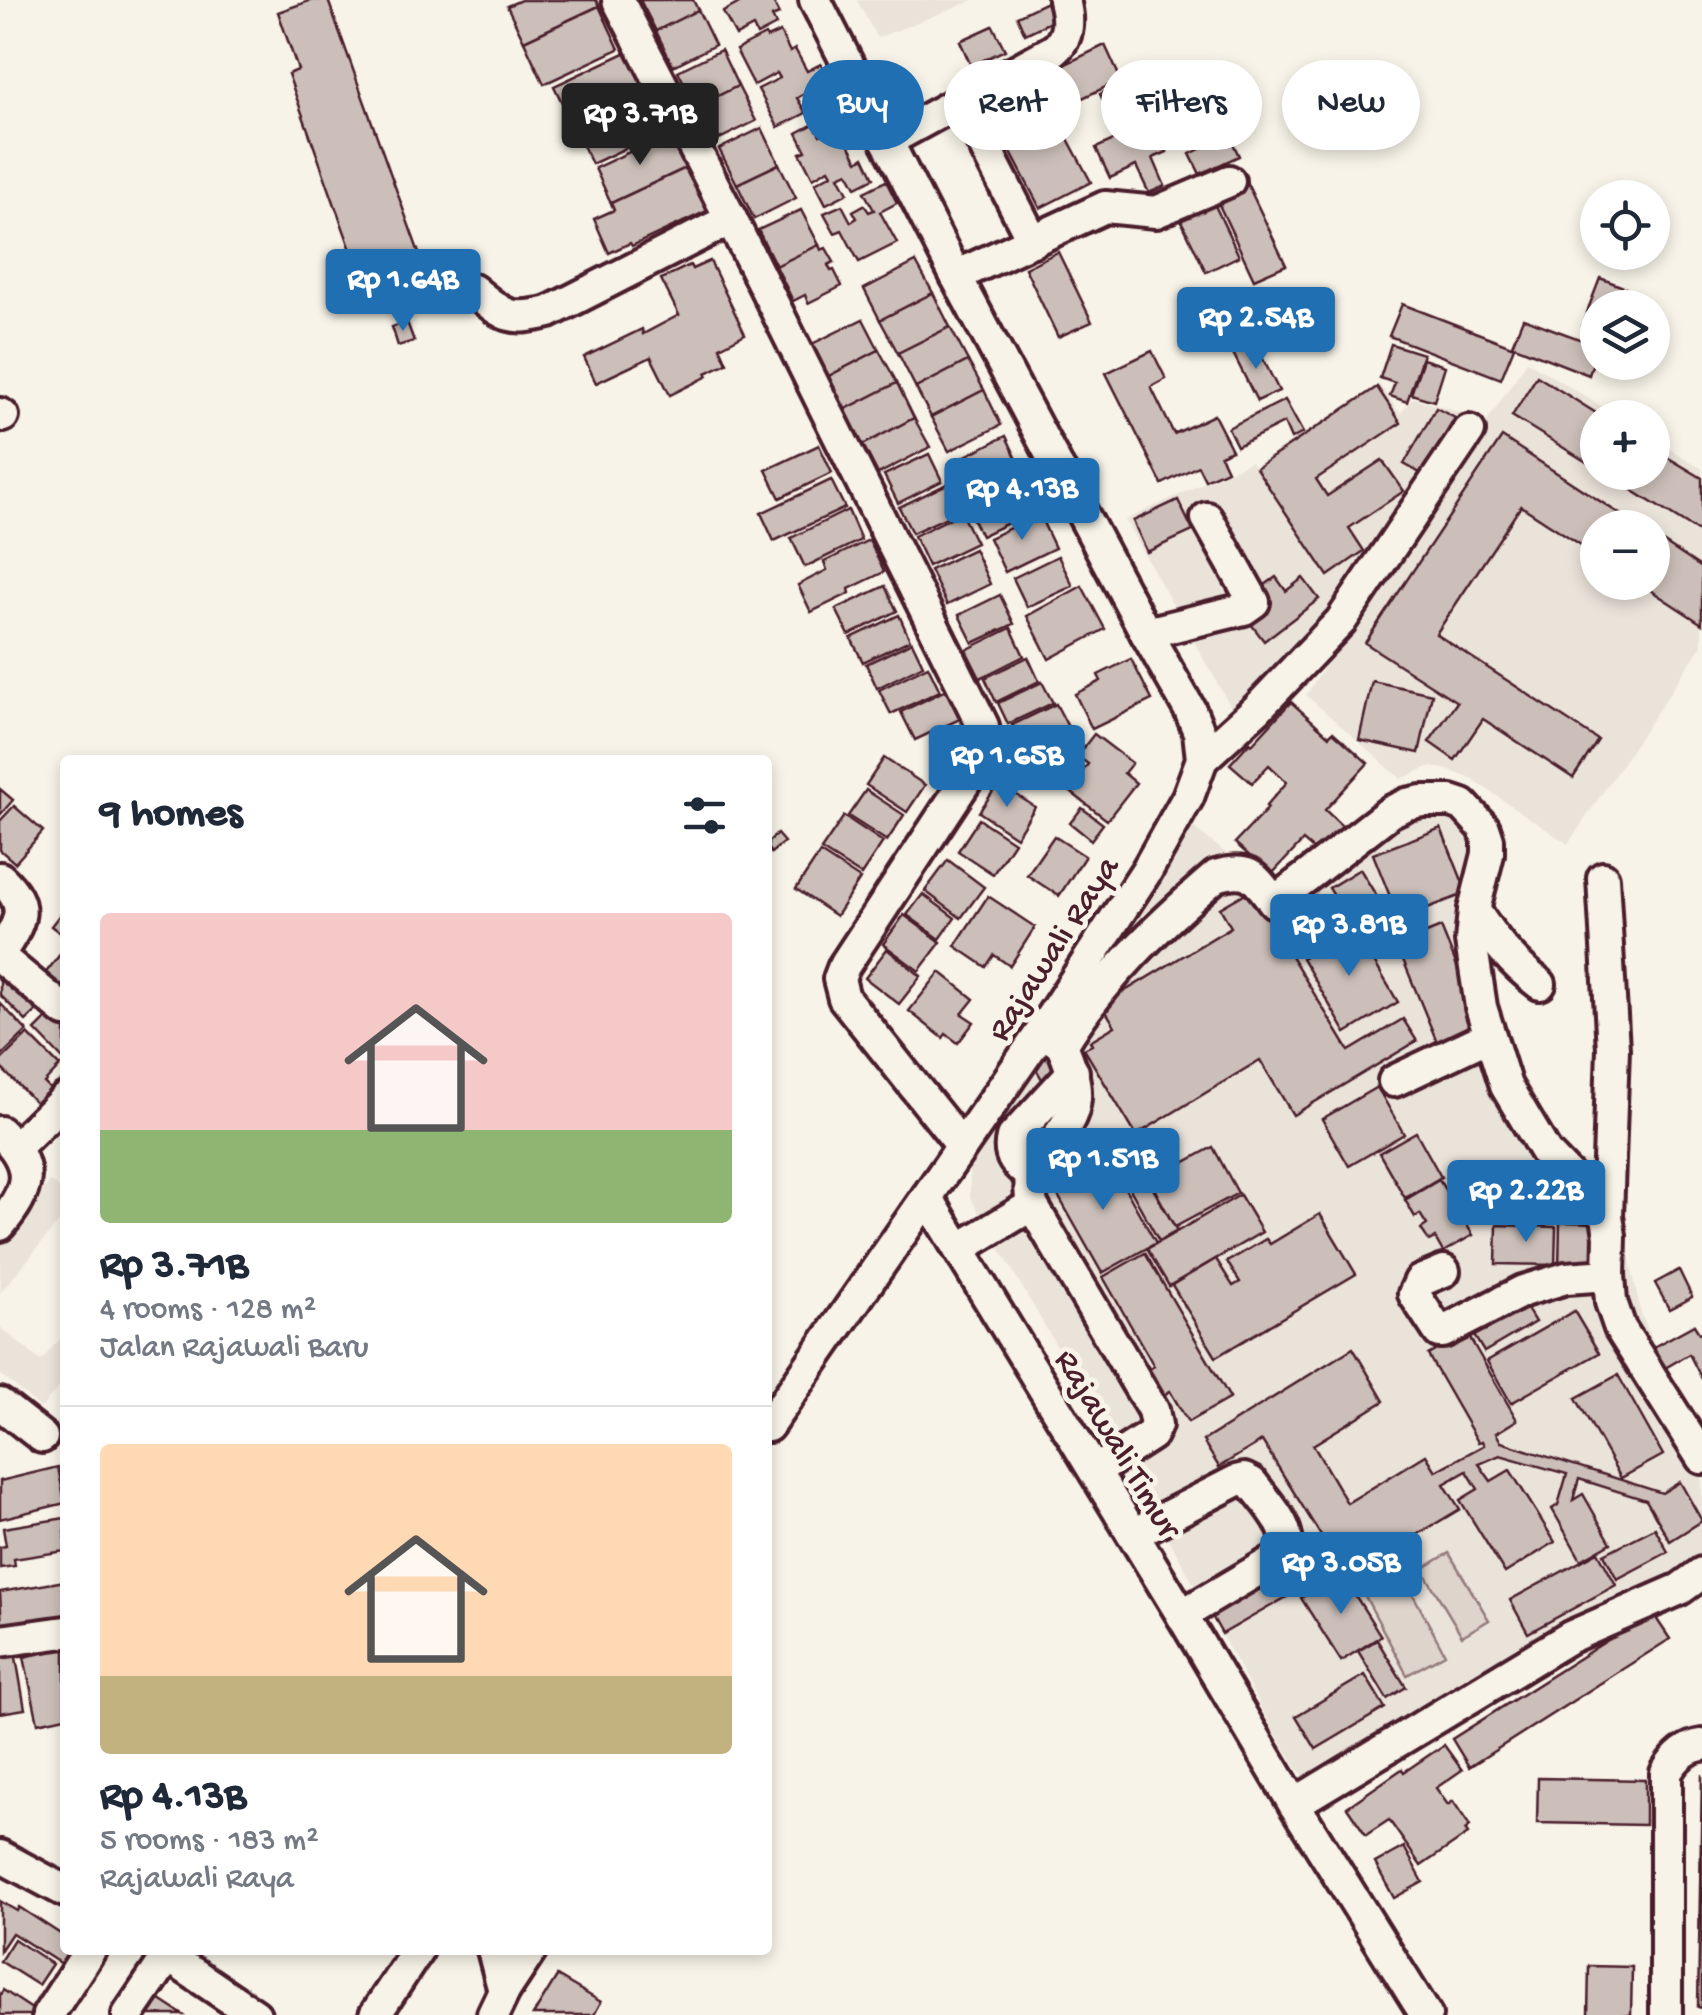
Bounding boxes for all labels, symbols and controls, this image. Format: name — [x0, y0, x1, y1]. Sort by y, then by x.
chip: Buy — [802, 60, 924, 150]
chip: Rent — [944, 60, 1081, 150]
chip: Filters — [1101, 60, 1262, 150]
chip: New — [1282, 60, 1420, 150]
pin: Rp 3.71B — [537, 83, 743, 168]
text: Rp 3.71B — [584, 96, 696, 134]
map controls — [1580, 180, 1670, 600]
button: locate — [1580, 180, 1670, 270]
pin: Rp 1.64B — [300, 249, 506, 334]
text: Rp 1.64B — [348, 262, 458, 300]
pin: Rp 2.54B — [1153, 287, 1359, 372]
button: layers — [1580, 290, 1670, 380]
text: Rp 2.54B — [1199, 300, 1313, 338]
button: + — [1580, 400, 1670, 490]
pin: Rp 4.13B — [919, 458, 1125, 543]
text: Rp 4.13B — [966, 471, 1078, 509]
button: − — [1580, 510, 1670, 600]
pin: Rp 1.65B — [904, 725, 1110, 810]
text: Rp 1.65B — [951, 738, 1063, 776]
icon: filters — [677, 788, 732, 843]
text: 9 homes — [100, 791, 242, 840]
street label: Rajawali Raya — [981, 849, 1131, 1050]
pin: Rp 3.81B — [1246, 894, 1452, 979]
text: Rp 3.81B — [1292, 907, 1406, 945]
icon: home — [326, 978, 506, 1158]
pin: Rp 1.51B — [1000, 1128, 1206, 1213]
text: Rp 1.51B — [1048, 1141, 1158, 1179]
pin: Rp 2.22B — [1423, 1160, 1629, 1245]
text: Rp 2.22B — [1469, 1173, 1583, 1211]
text: Rp 3.71B — [100, 1243, 248, 1292]
text: 4 rooms · 128 m² — [100, 1292, 316, 1330]
text: Jalan Rajawali Baru — [100, 1330, 369, 1368]
street label: Rajawali Timur — [1043, 1343, 1189, 1549]
icon: home — [326, 1509, 506, 1689]
pin: Rp 3.05B — [1238, 1532, 1444, 1617]
text: Rp 3.05B — [1282, 1545, 1400, 1583]
text: Rp 4.13B — [100, 1774, 246, 1823]
text: 5 rooms · 183 m² — [100, 1823, 319, 1861]
text: Rajawali Raya — [100, 1861, 294, 1899]

